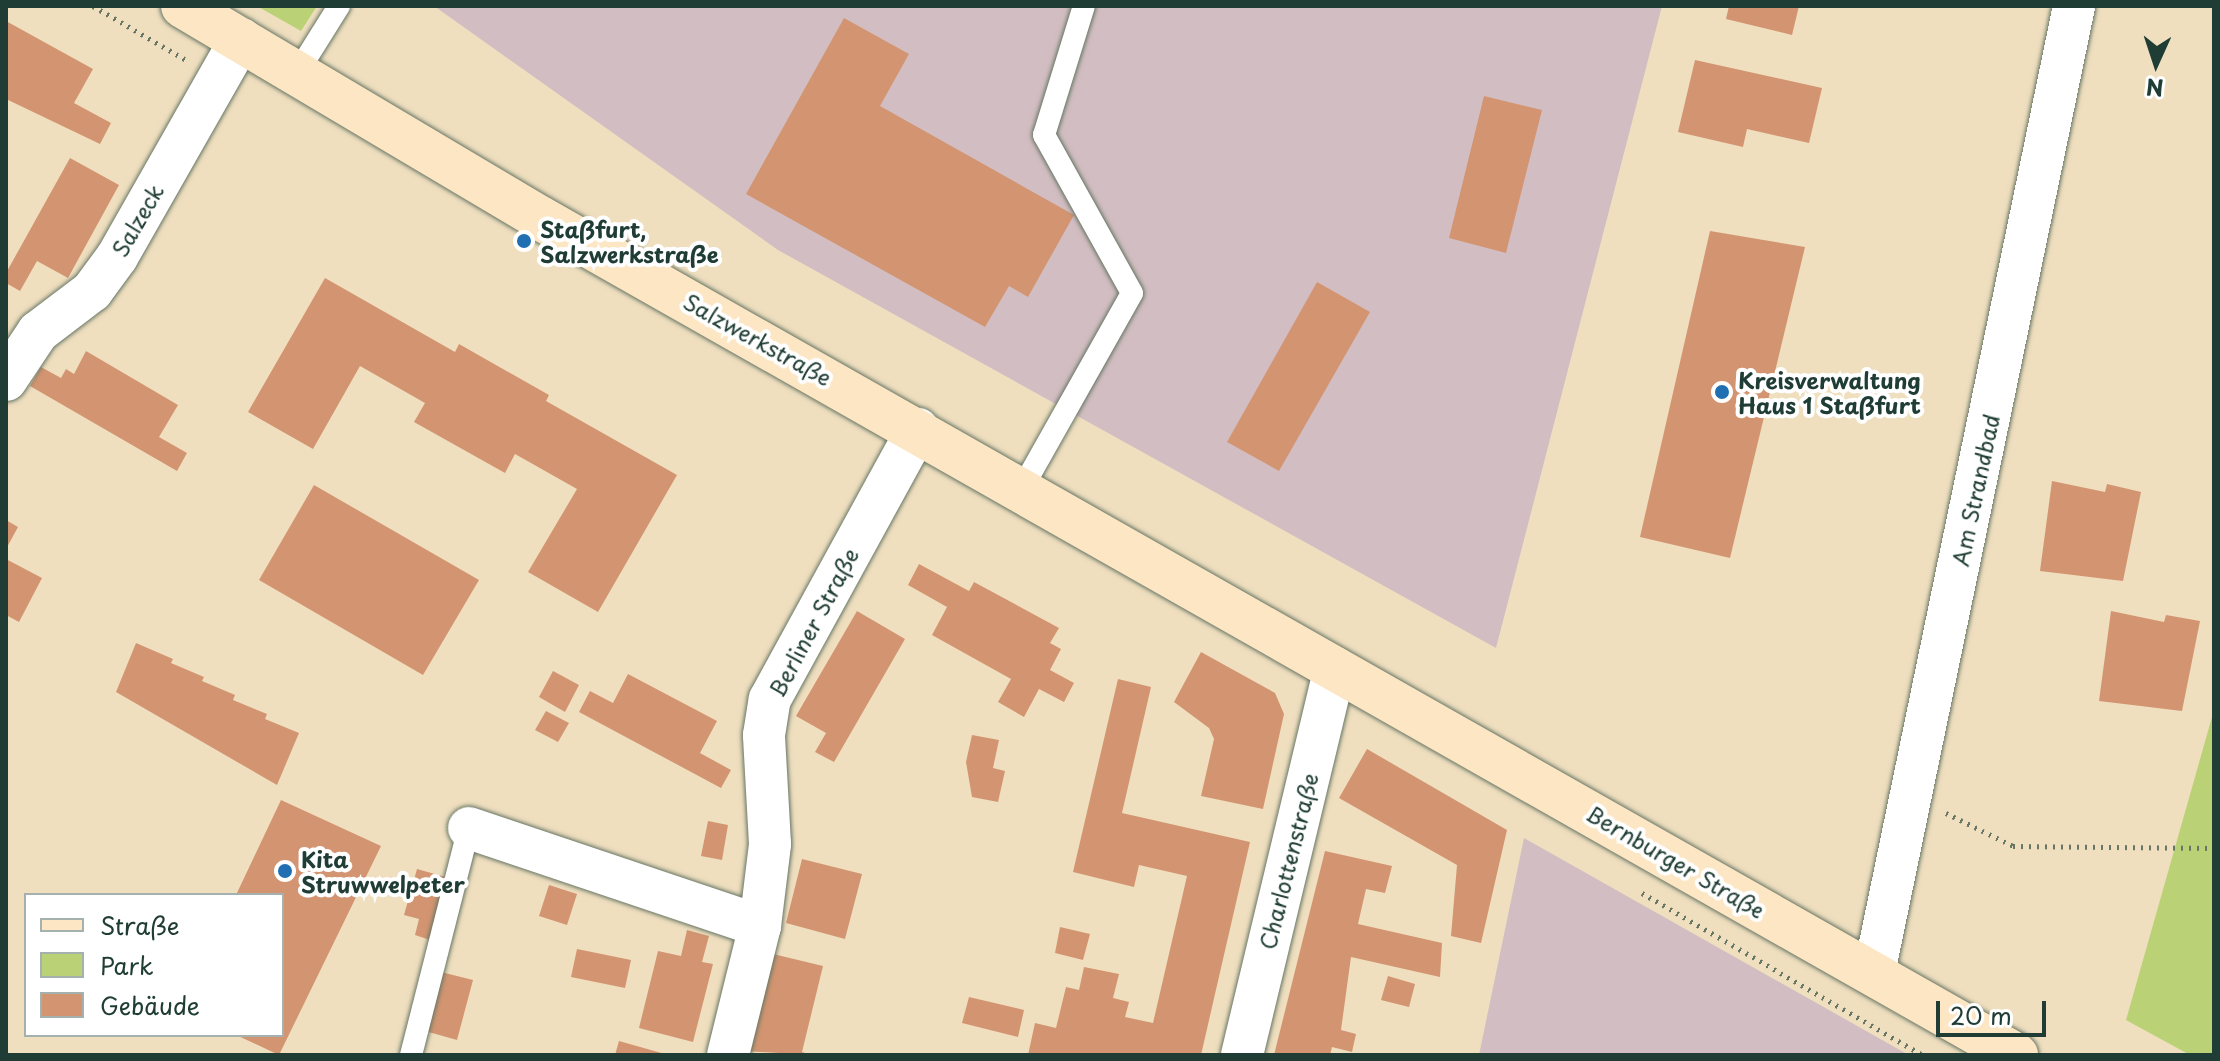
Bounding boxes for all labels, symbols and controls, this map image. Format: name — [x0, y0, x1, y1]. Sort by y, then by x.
north arrow — [2116, 24, 2196, 104]
text: N — [2145, 72, 2164, 105]
street label: Salzeck — [106, 179, 168, 261]
place label: Staßfurt, Salzwerkstraße — [540, 215, 719, 266]
marker: Staßfurt, Salzwerkstraße — [515, 232, 533, 250]
street label: Salzwerkstraße — [679, 287, 837, 391]
place label: Kreisverwaltung Haus 1 Staßfurt — [1738, 366, 1921, 418]
marker: Kreisverwaltung Haus 1 Staßfurt — [1713, 383, 1731, 401]
street label: Am Strandbad — [1946, 412, 2004, 568]
street label: Berliner Straße — [762, 543, 864, 701]
street label: Charlottenstraße — [1253, 770, 1323, 952]
street label: Bernburger Straße — [1582, 799, 1770, 923]
place label: Kita Struwwelpeter — [301, 845, 465, 896]
marker: Kita Struwwelpeter — [276, 862, 294, 880]
legend — [24, 893, 284, 1037]
text: Straße — [100, 907, 179, 943]
text: Park — [100, 947, 154, 983]
scale bar — [1940, 985, 2050, 1035]
text: Gebäude — [100, 987, 200, 1023]
text: 20 m — [1950, 997, 2012, 1033]

